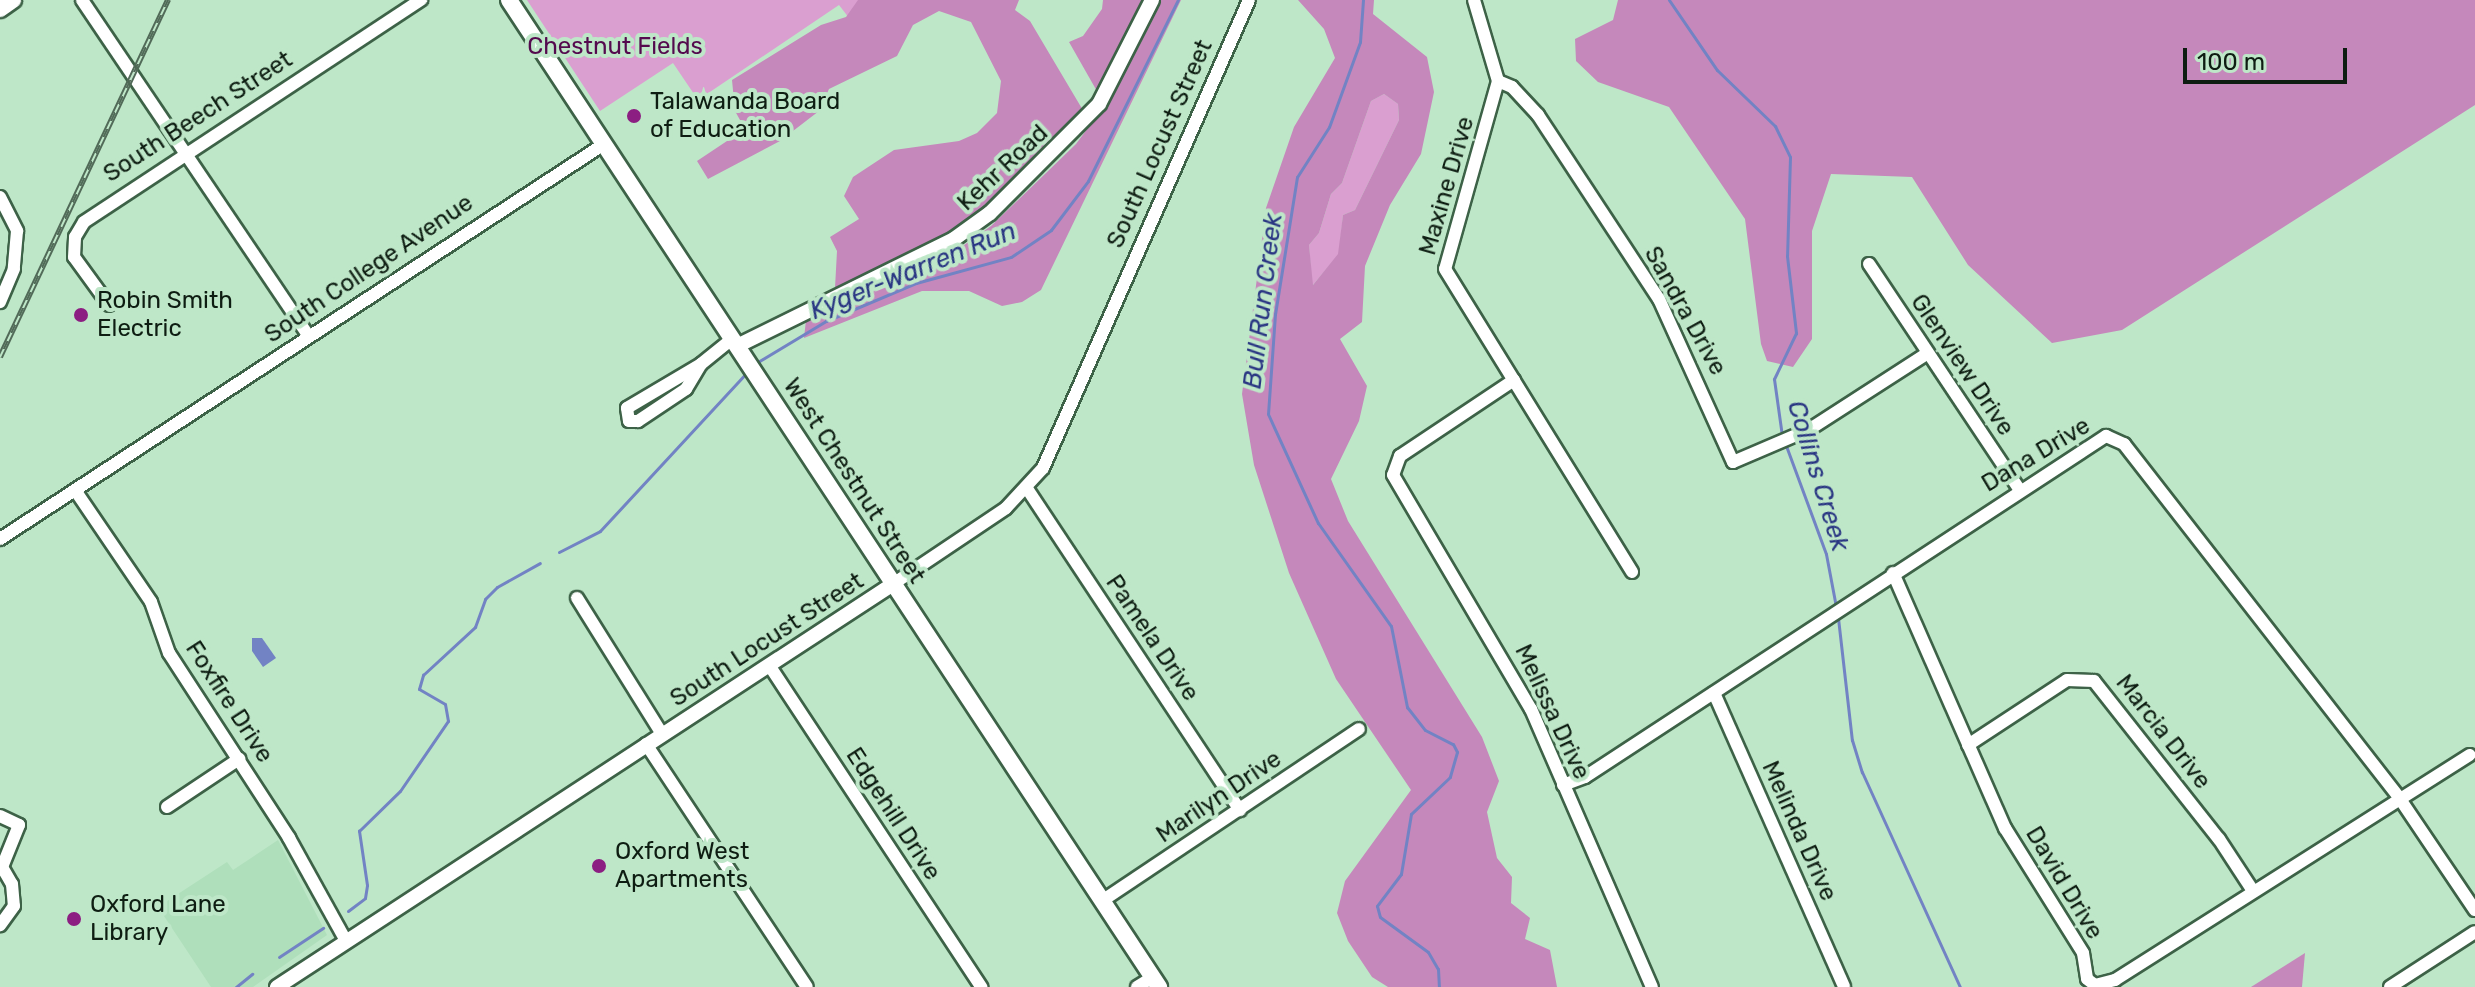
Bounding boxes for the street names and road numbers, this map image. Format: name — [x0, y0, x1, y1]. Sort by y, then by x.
street label: South Locust Street — [1101, 36, 1219, 252]
street label: South Beech Street — [98, 45, 298, 189]
street label: Maxine Drive — [1413, 113, 1481, 259]
street label: Kehr Road — [952, 119, 1054, 217]
street label: South College Avenue — [259, 188, 479, 350]
street label: Sandra Drive — [1638, 242, 1732, 380]
street label: Glenview Drive — [1904, 289, 2020, 441]
street label: West Chestnut Street — [777, 373, 931, 589]
street label: Dana Drive — [1977, 411, 2095, 499]
street label: South Locust Street — [665, 567, 869, 713]
street label: Pamela Drive — [1099, 569, 1205, 707]
street label: Foxfire Drive — [179, 636, 279, 768]
street label: Melissa Drive — [1508, 640, 1596, 784]
street label: Marcia Drive — [2109, 669, 2217, 795]
street label: Edgehill Drive — [839, 742, 947, 886]
street label: Marilyn Drive — [1151, 745, 1287, 849]
street label: Melinda Drive — [1755, 757, 1843, 905]
street label: David Drive — [2019, 821, 2109, 945]

